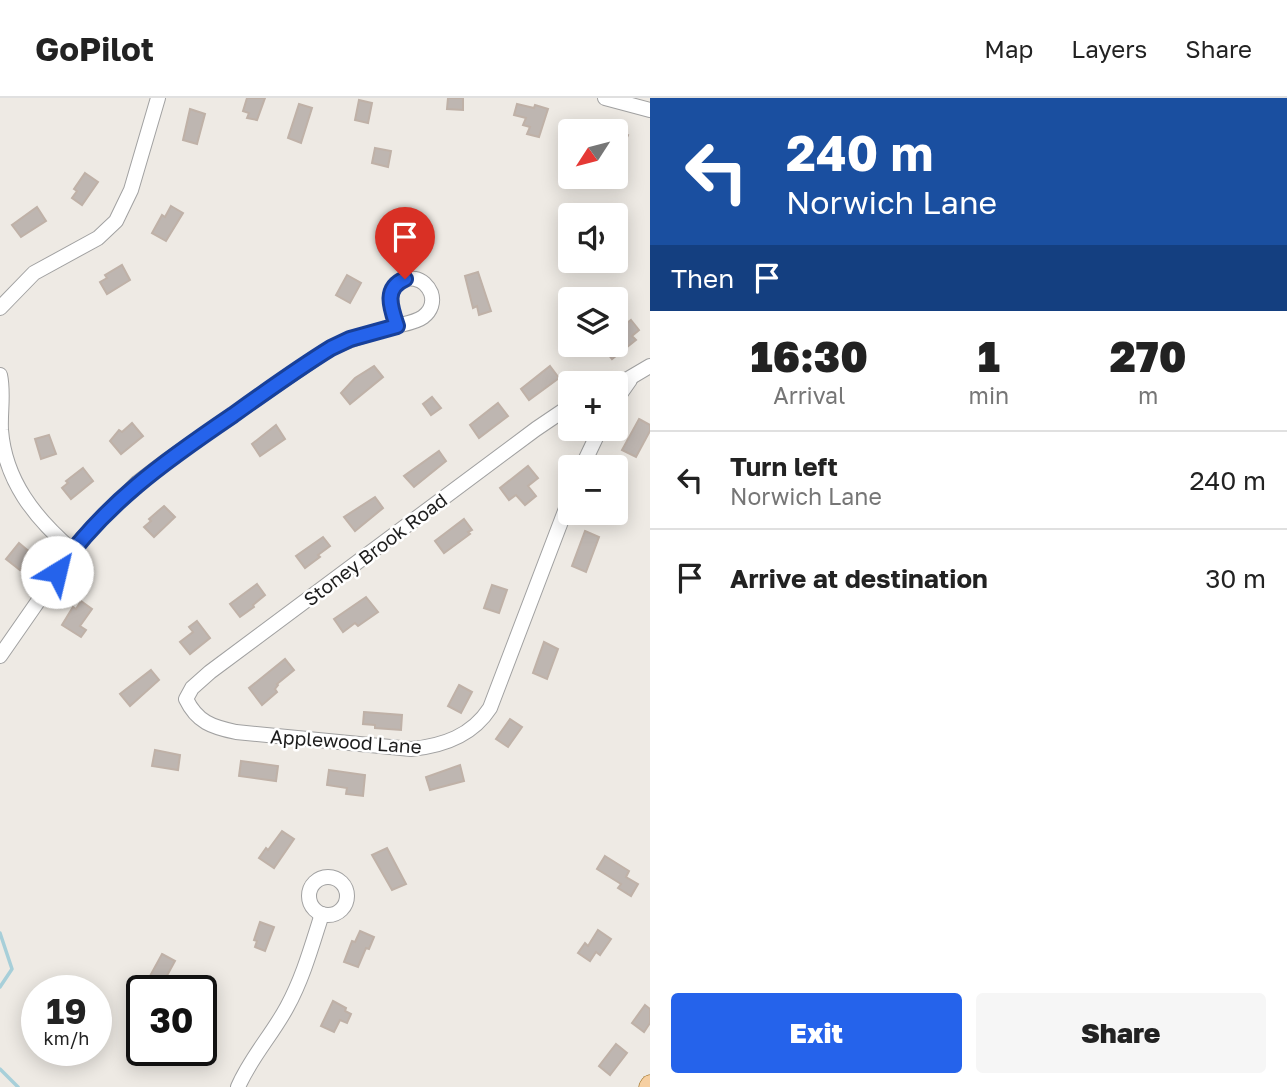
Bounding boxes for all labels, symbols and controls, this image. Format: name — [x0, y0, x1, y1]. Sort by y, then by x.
text: GoPilot — [35, 29, 154, 68]
text: Map — [984, 34, 1033, 63]
text: Layers — [1071, 34, 1147, 63]
text: Share — [1185, 34, 1252, 63]
north arrow — [558, 119, 628, 189]
map controls — [558, 119, 628, 525]
text: 240 m — [786, 123, 934, 182]
icon: left — [671, 126, 762, 217]
text: Norwich Lane — [786, 183, 997, 221]
button: sound — [558, 203, 628, 273]
pin — [375, 207, 435, 279]
icon: arrive — [386, 218, 424, 256]
icon: arrive — [748, 259, 786, 297]
text: Then — [671, 263, 734, 294]
button: layers — [558, 287, 628, 357]
text: 16:30 — [751, 331, 868, 381]
text: 1 — [978, 331, 1000, 381]
text: 270 — [1110, 331, 1186, 381]
button: + — [558, 371, 628, 441]
text: Arrival — [773, 381, 845, 409]
text: min — [969, 381, 1009, 409]
text: m — [1138, 381, 1158, 409]
text: Turn left — [730, 451, 838, 482]
button: − — [558, 455, 628, 525]
icon: left — [671, 461, 709, 499]
text: 240 m — [1189, 465, 1266, 496]
text: Norwich Lane — [730, 482, 882, 510]
street label: Stoney Brook Road — [299, 488, 451, 610]
position arrow — [20, 535, 94, 609]
icon: arrive — [671, 559, 709, 597]
text: Arrive at destination — [730, 563, 988, 594]
text: 30 m — [1205, 563, 1266, 594]
street label: Applewood Lane — [270, 724, 422, 758]
speed limit sign: 30 — [126, 975, 217, 1066]
text: 19 — [46, 990, 87, 1032]
button: Exit — [671, 993, 962, 1073]
button: Share — [976, 993, 1266, 1073]
text: km/h — [44, 1027, 89, 1049]

